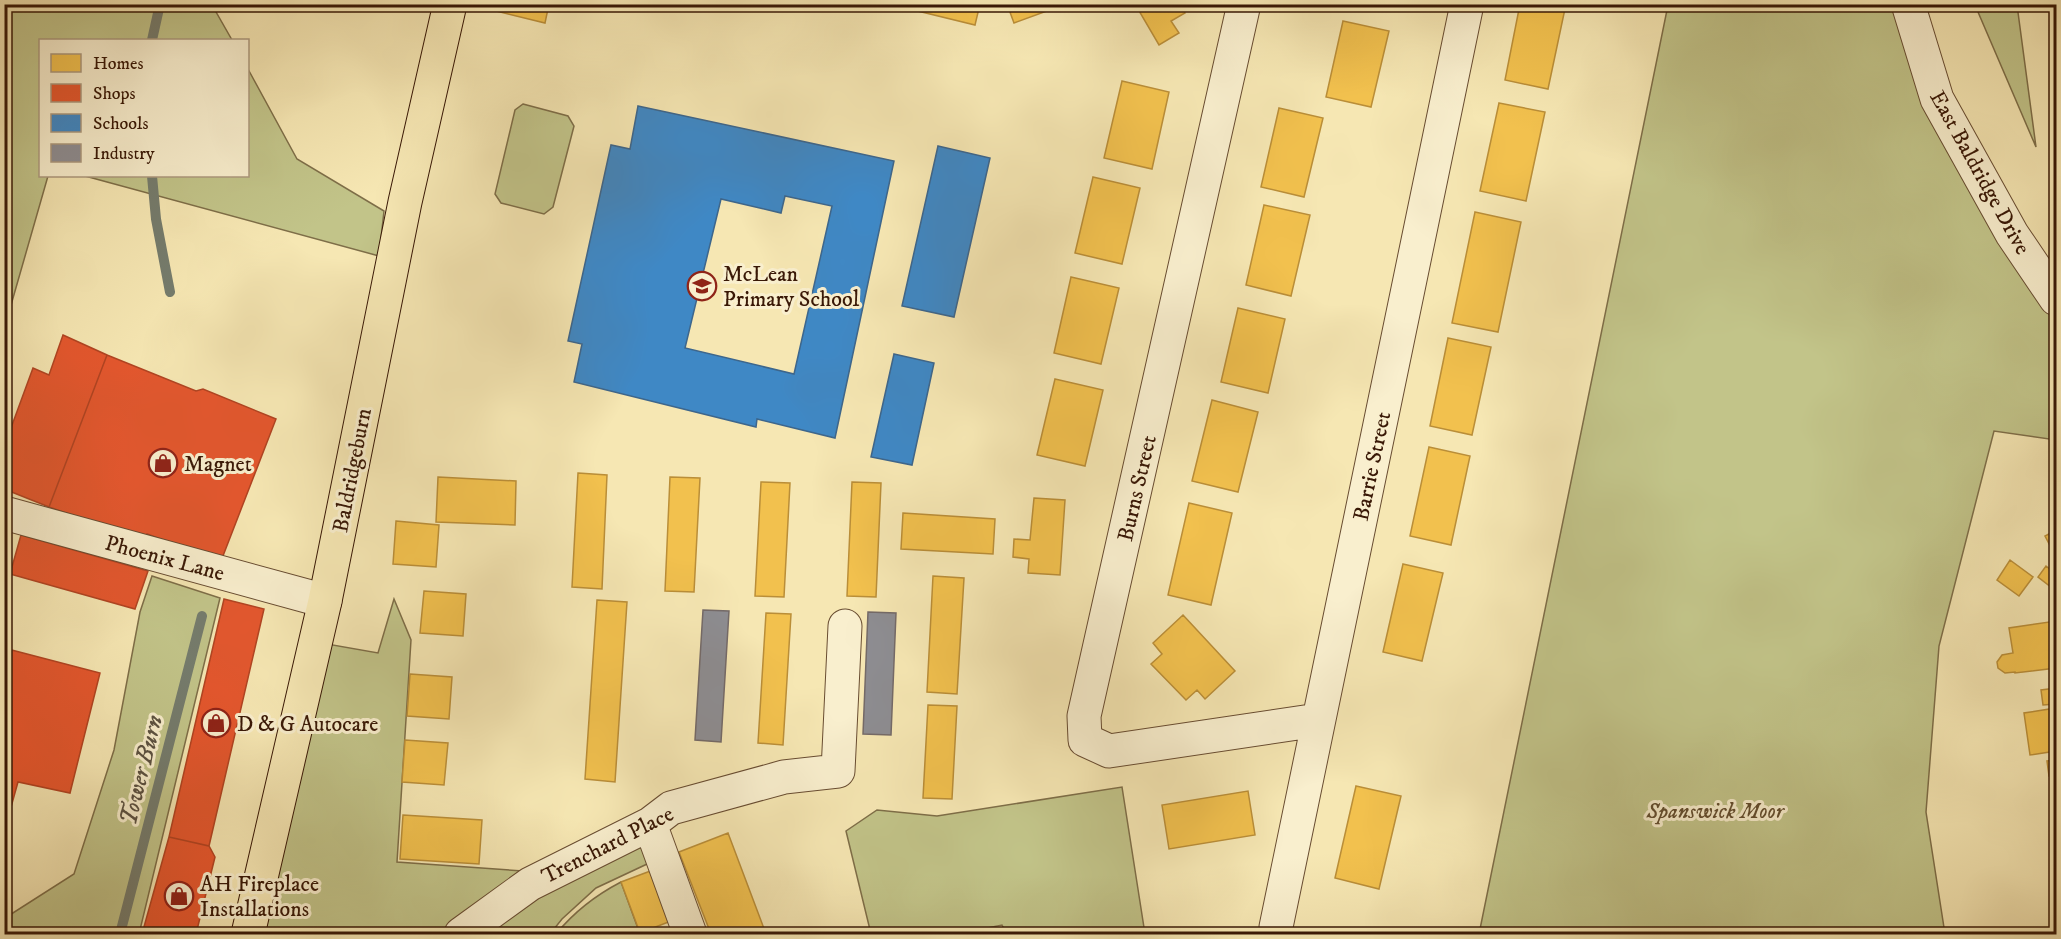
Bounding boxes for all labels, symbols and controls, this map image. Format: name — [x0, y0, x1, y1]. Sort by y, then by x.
legend — [39, 39, 249, 177]
text: Homes — [93, 53, 144, 75]
text: Shops — [93, 83, 136, 105]
street label: East Baldridge Drive — [1923, 86, 2036, 259]
text: Schools — [93, 113, 148, 135]
text: Industry — [93, 143, 155, 165]
place label: McLean Primary School — [723, 261, 860, 313]
school or university icon: McLean Primary School — [686, 270, 718, 302]
street label: Baldridgeburn — [327, 405, 378, 535]
street label: Barrie Street — [1348, 409, 1397, 523]
street label: Burns Street — [1112, 433, 1163, 544]
shop icon: Magnet — [147, 447, 179, 479]
place label: Magnet — [184, 451, 252, 478]
street label: Phoenix Lane — [102, 530, 227, 587]
shop icon: D & G Autocare — [200, 707, 232, 739]
place label: D & G Autocare — [237, 711, 378, 738]
water label: Tower Burn — [114, 712, 170, 828]
park label: Spanswick Moor — [1645, 798, 1786, 825]
street label: Trenchard Place — [537, 801, 678, 890]
place label: AH Fireplace Installations — [200, 871, 319, 923]
shop icon: AH Fireplace Installations — [163, 880, 195, 912]

